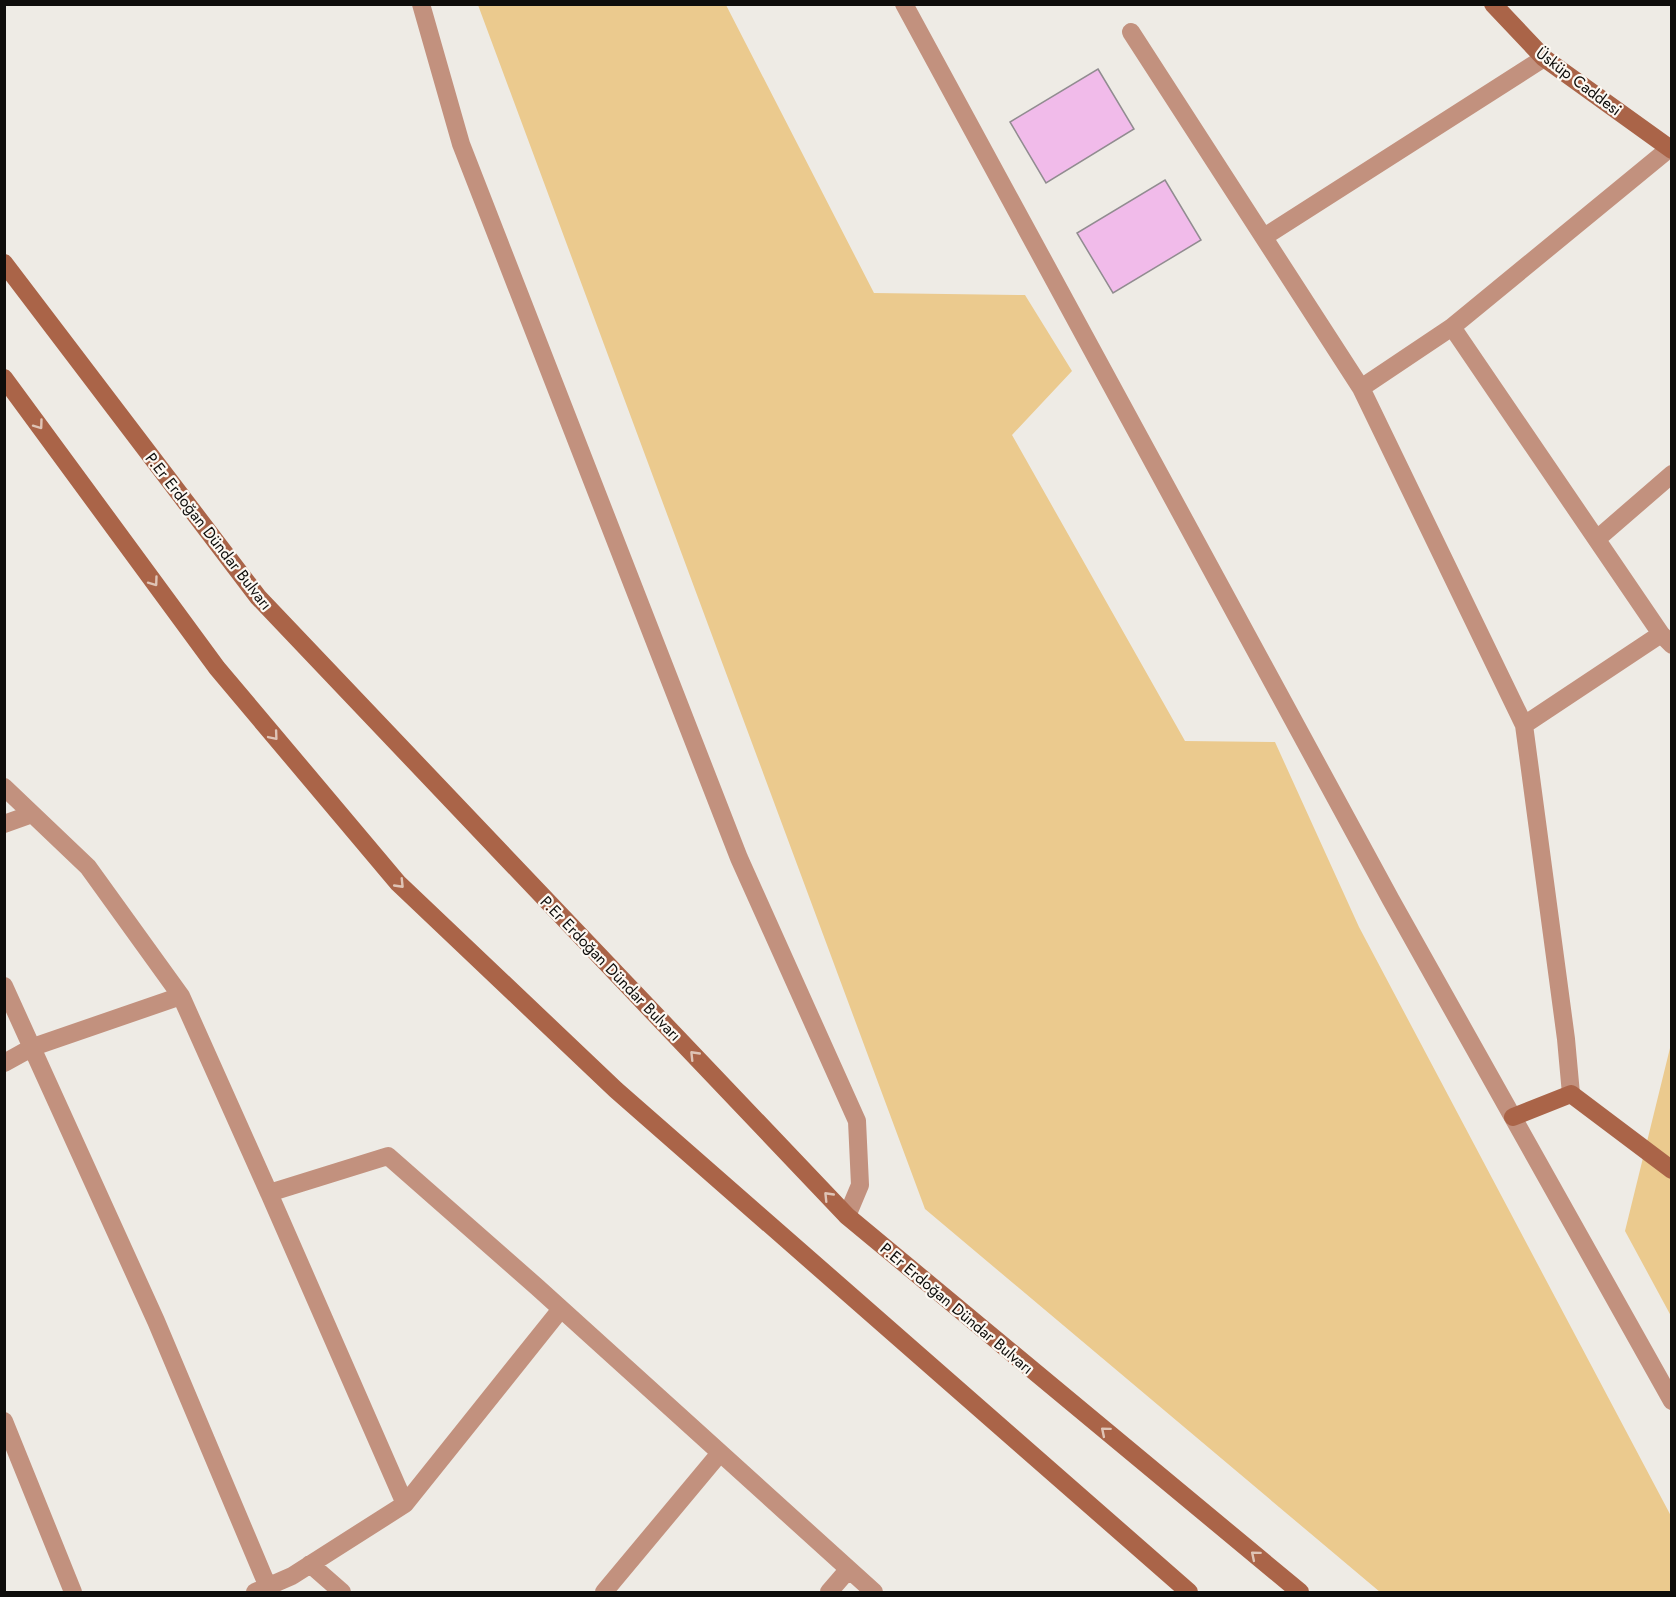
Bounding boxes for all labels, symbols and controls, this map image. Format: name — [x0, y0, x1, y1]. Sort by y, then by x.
street label: Üsküp Caddesi — [1531, 42, 1626, 121]
one-way arrow — [32, 418, 43, 429]
street label: P.Er Erdoğan Dündar Bulvarı — [140, 448, 277, 615]
one-way arrow — [147, 576, 158, 587]
one-way arrow — [267, 729, 278, 740]
one-way arrow — [393, 877, 404, 888]
street label: P.Er Erdoğan Dündar Bulvarı — [535, 891, 686, 1046]
one-way arrow — [690, 1052, 701, 1063]
one-way arrow — [824, 1193, 835, 1203]
street label: P.Er Erdoğan Dündar Bulvarı — [875, 1237, 1038, 1380]
one-way arrow — [1101, 1427, 1112, 1438]
one-way arrow — [1251, 1551, 1262, 1562]

